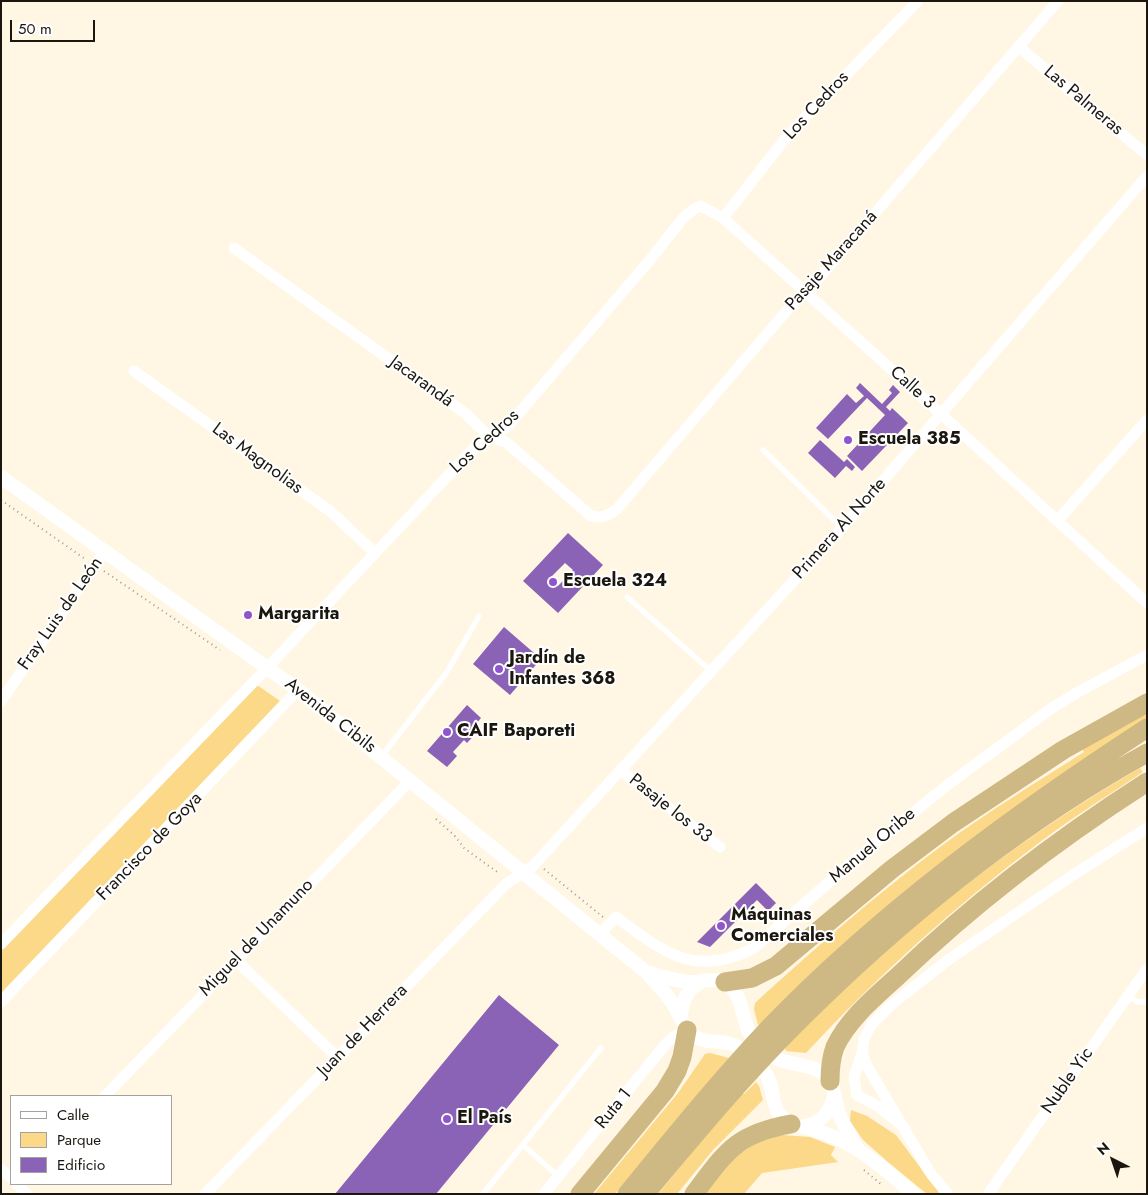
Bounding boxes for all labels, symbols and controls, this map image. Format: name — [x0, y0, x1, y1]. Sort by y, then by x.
scale bar — [12, 10, 98, 42]
text: 50 m — [18, 18, 52, 40]
street label: Las Palmeras — [1039, 62, 1127, 140]
street label: Los Cedros — [780, 67, 854, 145]
street label: Pasaje Maracaná — [782, 207, 882, 315]
street label: Jacarandá — [385, 352, 457, 412]
street label: Calle 3 — [885, 362, 939, 414]
street label: Los Cedros — [446, 405, 524, 479]
street label: Las Magnolias — [207, 419, 307, 499]
place label: Escuela 385 — [858, 429, 961, 451]
marker: Escuela 385 — [842, 434, 854, 446]
street label: Primera Al Norte — [789, 474, 891, 584]
street label: Fray Luis de León — [14, 553, 108, 675]
place label: Escuela 324 — [563, 571, 667, 593]
marker: Escuela 324 — [547, 576, 559, 588]
place label: Margarita — [258, 604, 339, 626]
marker: Margarita — [242, 609, 254, 621]
place label: Jardín de Infantes 368 — [509, 648, 616, 691]
marker: Jardín de Infantes 368 — [493, 663, 505, 675]
street label: Avenida Cibils — [280, 674, 380, 758]
place label: CAIF Baporeti — [457, 721, 575, 743]
marker: CAIF Baporeti — [441, 726, 453, 738]
street label: Pasaje los 33 — [624, 770, 716, 848]
street label: Francisco de Goya — [93, 788, 207, 906]
street label: Manuel Oribe — [826, 804, 920, 888]
street label: Miguel de Unamuno — [195, 875, 319, 1001]
place label: Máquinas Comerciales — [731, 905, 833, 948]
marker: Máquinas Comerciales — [715, 920, 727, 932]
street label: Juan de Herrera — [313, 980, 413, 1082]
street label: Nuble Yic — [1037, 1044, 1099, 1118]
street label: Ruta 1 — [591, 1084, 637, 1134]
legend — [10, 1095, 172, 1185]
text: Calle — [57, 1104, 89, 1126]
place label: El País — [457, 1108, 512, 1130]
marker: El País — [441, 1113, 453, 1125]
text: Parque — [57, 1129, 101, 1151]
north arrow — [1088, 1135, 1138, 1185]
text: N — [1092, 1137, 1114, 1160]
text: Edificio — [57, 1154, 105, 1176]

